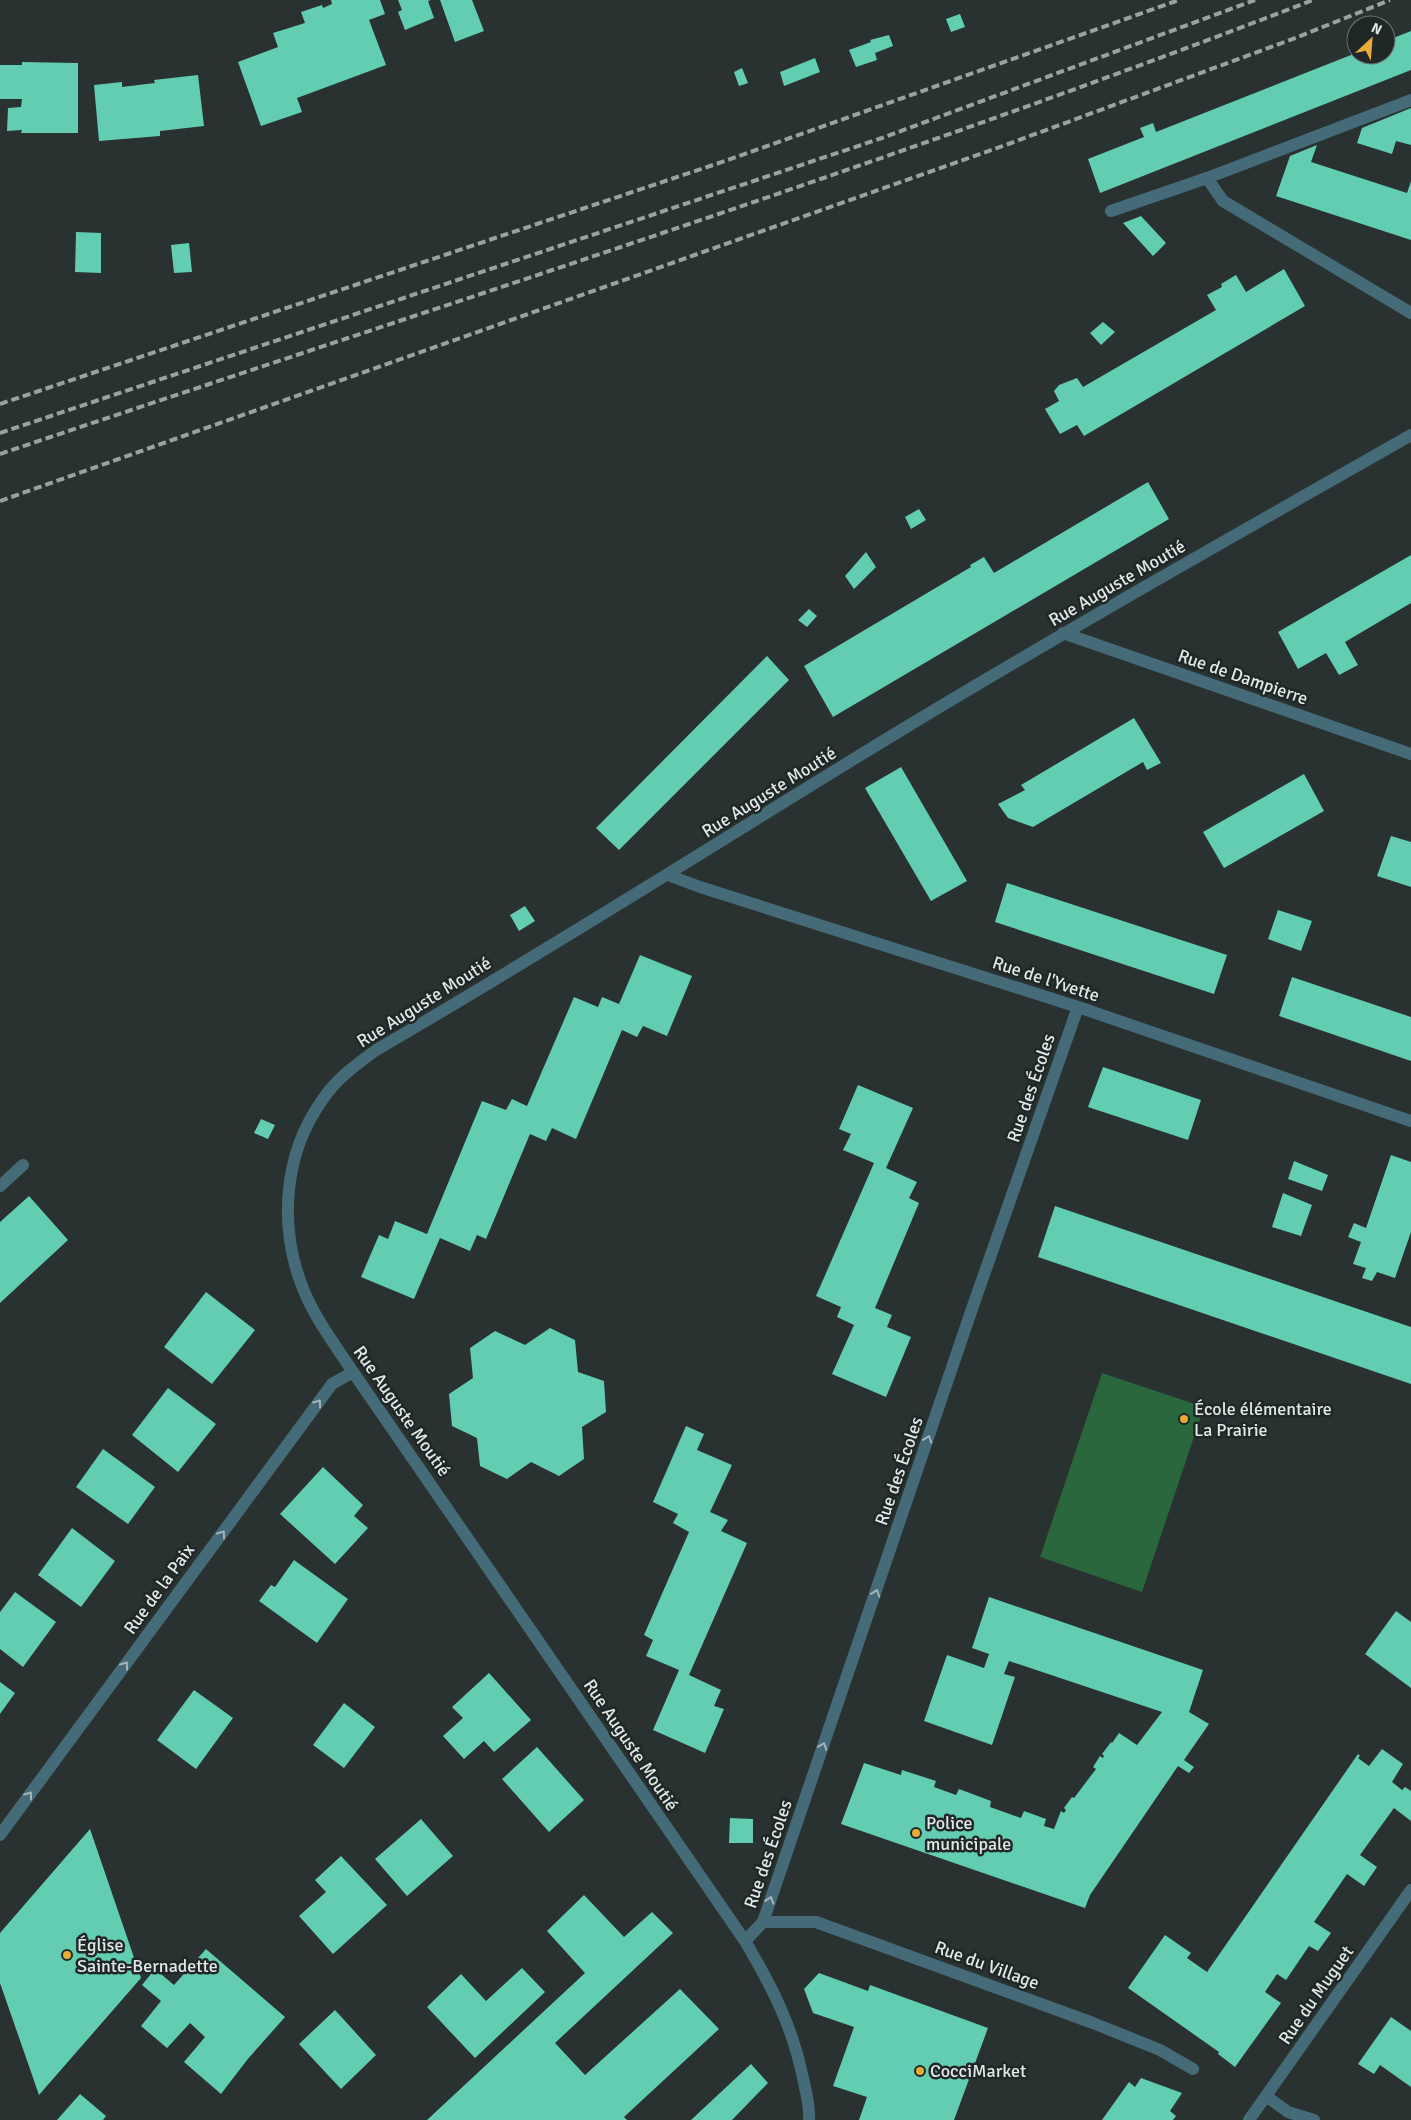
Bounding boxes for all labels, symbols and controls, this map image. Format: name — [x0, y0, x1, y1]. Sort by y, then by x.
north arrow — [1346, 15, 1396, 65]
text: N — [1368, 19, 1385, 39]
street label: Rue Auguste Moutié — [1045, 535, 1189, 631]
street label: Rue de Dampierre — [1175, 644, 1311, 710]
street label: Rue Auguste Moutié — [698, 742, 840, 842]
street label: Rue de l'Yvette — [990, 951, 1102, 1007]
street label: Rue Auguste Moutié — [353, 952, 495, 1052]
street label: Rue des Écoles — [1002, 1031, 1060, 1145]
street label: Rue Auguste Moutié — [349, 1342, 455, 1480]
place label: École élémentaire La Prairie — [1194, 1398, 1332, 1441]
one-way arrow — [313, 1400, 321, 1409]
marker: École élémentaire La Prairie — [1178, 1413, 1190, 1425]
street label: Rue des Écoles — [870, 1414, 928, 1528]
one-way arrow — [923, 1435, 933, 1443]
one-way arrow — [216, 1530, 225, 1540]
street label: Rue de la Paix — [119, 1539, 200, 1638]
one-way arrow — [870, 1589, 880, 1597]
one-way arrow — [120, 1662, 128, 1671]
street label: Rue Auguste Moutié — [579, 1675, 683, 1815]
one-way arrow — [817, 1743, 827, 1751]
one-way arrow — [23, 1791, 32, 1801]
street label: Rue des Écoles — [739, 1797, 797, 1911]
place label: Police municipale — [926, 1812, 1011, 1855]
marker: Police municipale — [910, 1827, 922, 1839]
one-way arrow — [764, 1896, 774, 1905]
place label: Église Sainte-Bernadette — [77, 1934, 218, 1977]
street label: Rue du Village — [932, 1936, 1042, 1994]
street label: Rue du Muguet — [1274, 1941, 1358, 2049]
marker: Église Sainte-Bernadette — [61, 1949, 73, 1961]
place label: CocciMarket — [930, 2060, 1026, 2082]
marker: CocciMarket — [914, 2065, 926, 2077]

